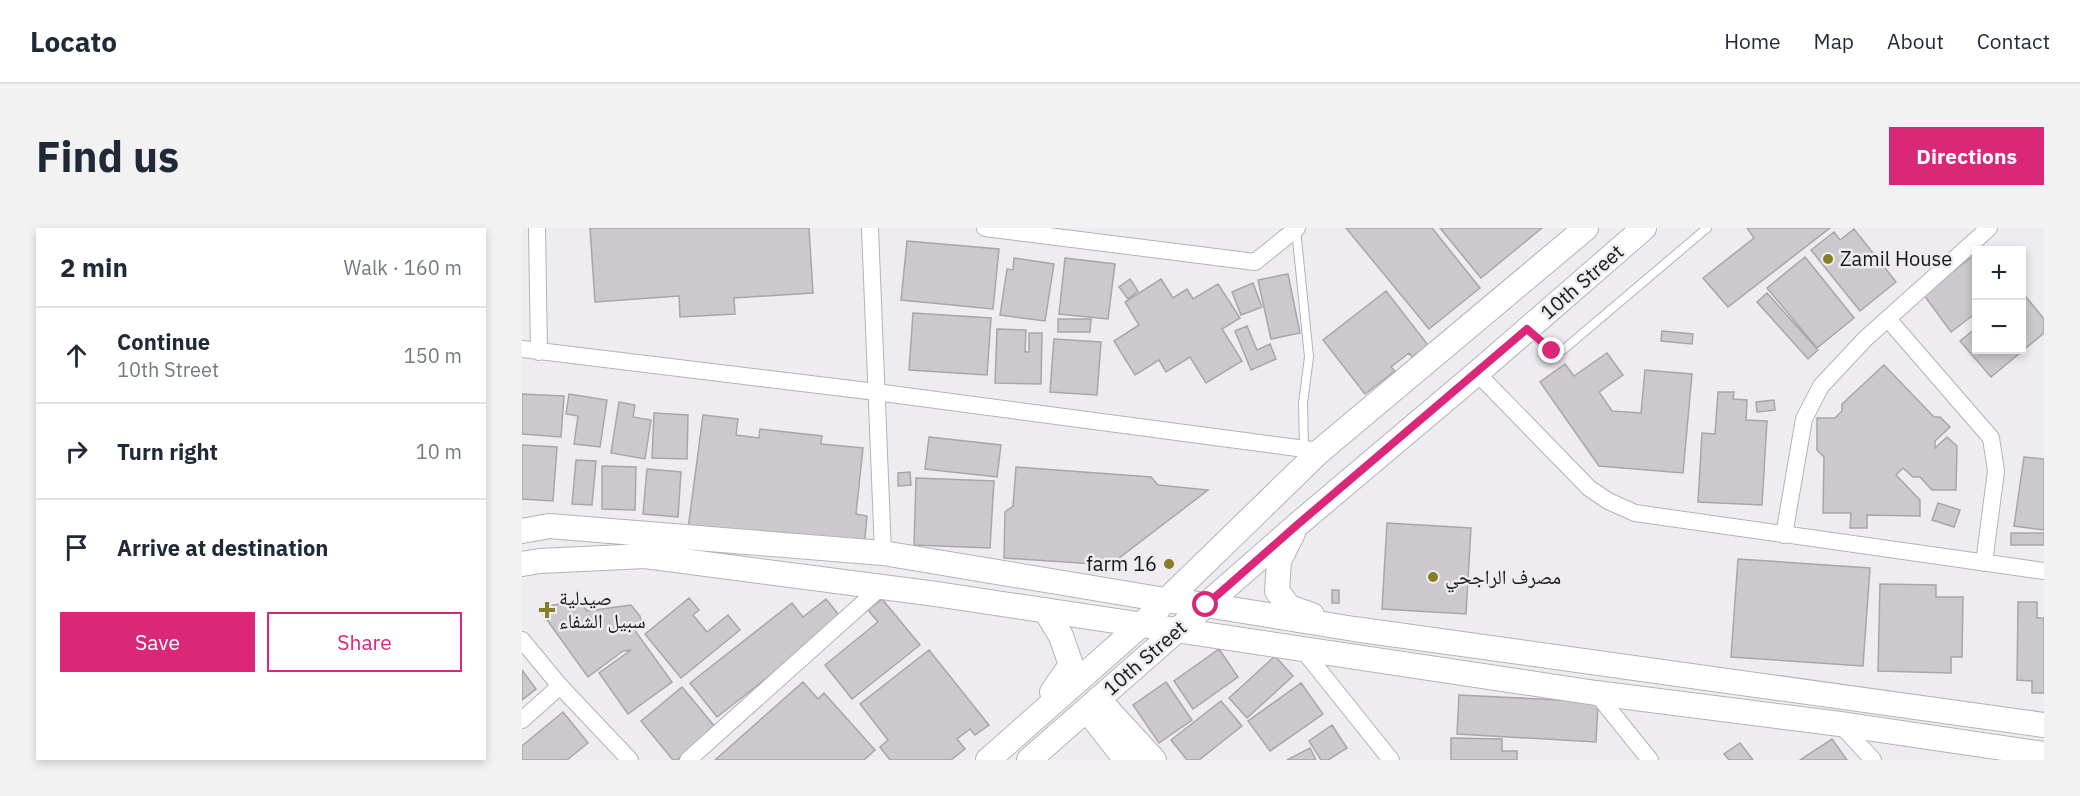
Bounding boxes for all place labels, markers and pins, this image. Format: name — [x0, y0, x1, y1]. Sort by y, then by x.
place label: Zamil House — [1840, 245, 1952, 272]
marker: Zamil House — [1821, 252, 1835, 266]
place label: farm 16 — [1086, 550, 1157, 577]
marker: farm 16 — [1162, 557, 1176, 571]
place label: مصرف الراجحي — [1445, 563, 1561, 593]
marker: مصرف الراجحي — [1426, 570, 1440, 584]
place label: صيدلية سبيل الشفاء — [559, 584, 646, 634]
marker: صيدلية سبيل الشفاء — [540, 603, 554, 617]

